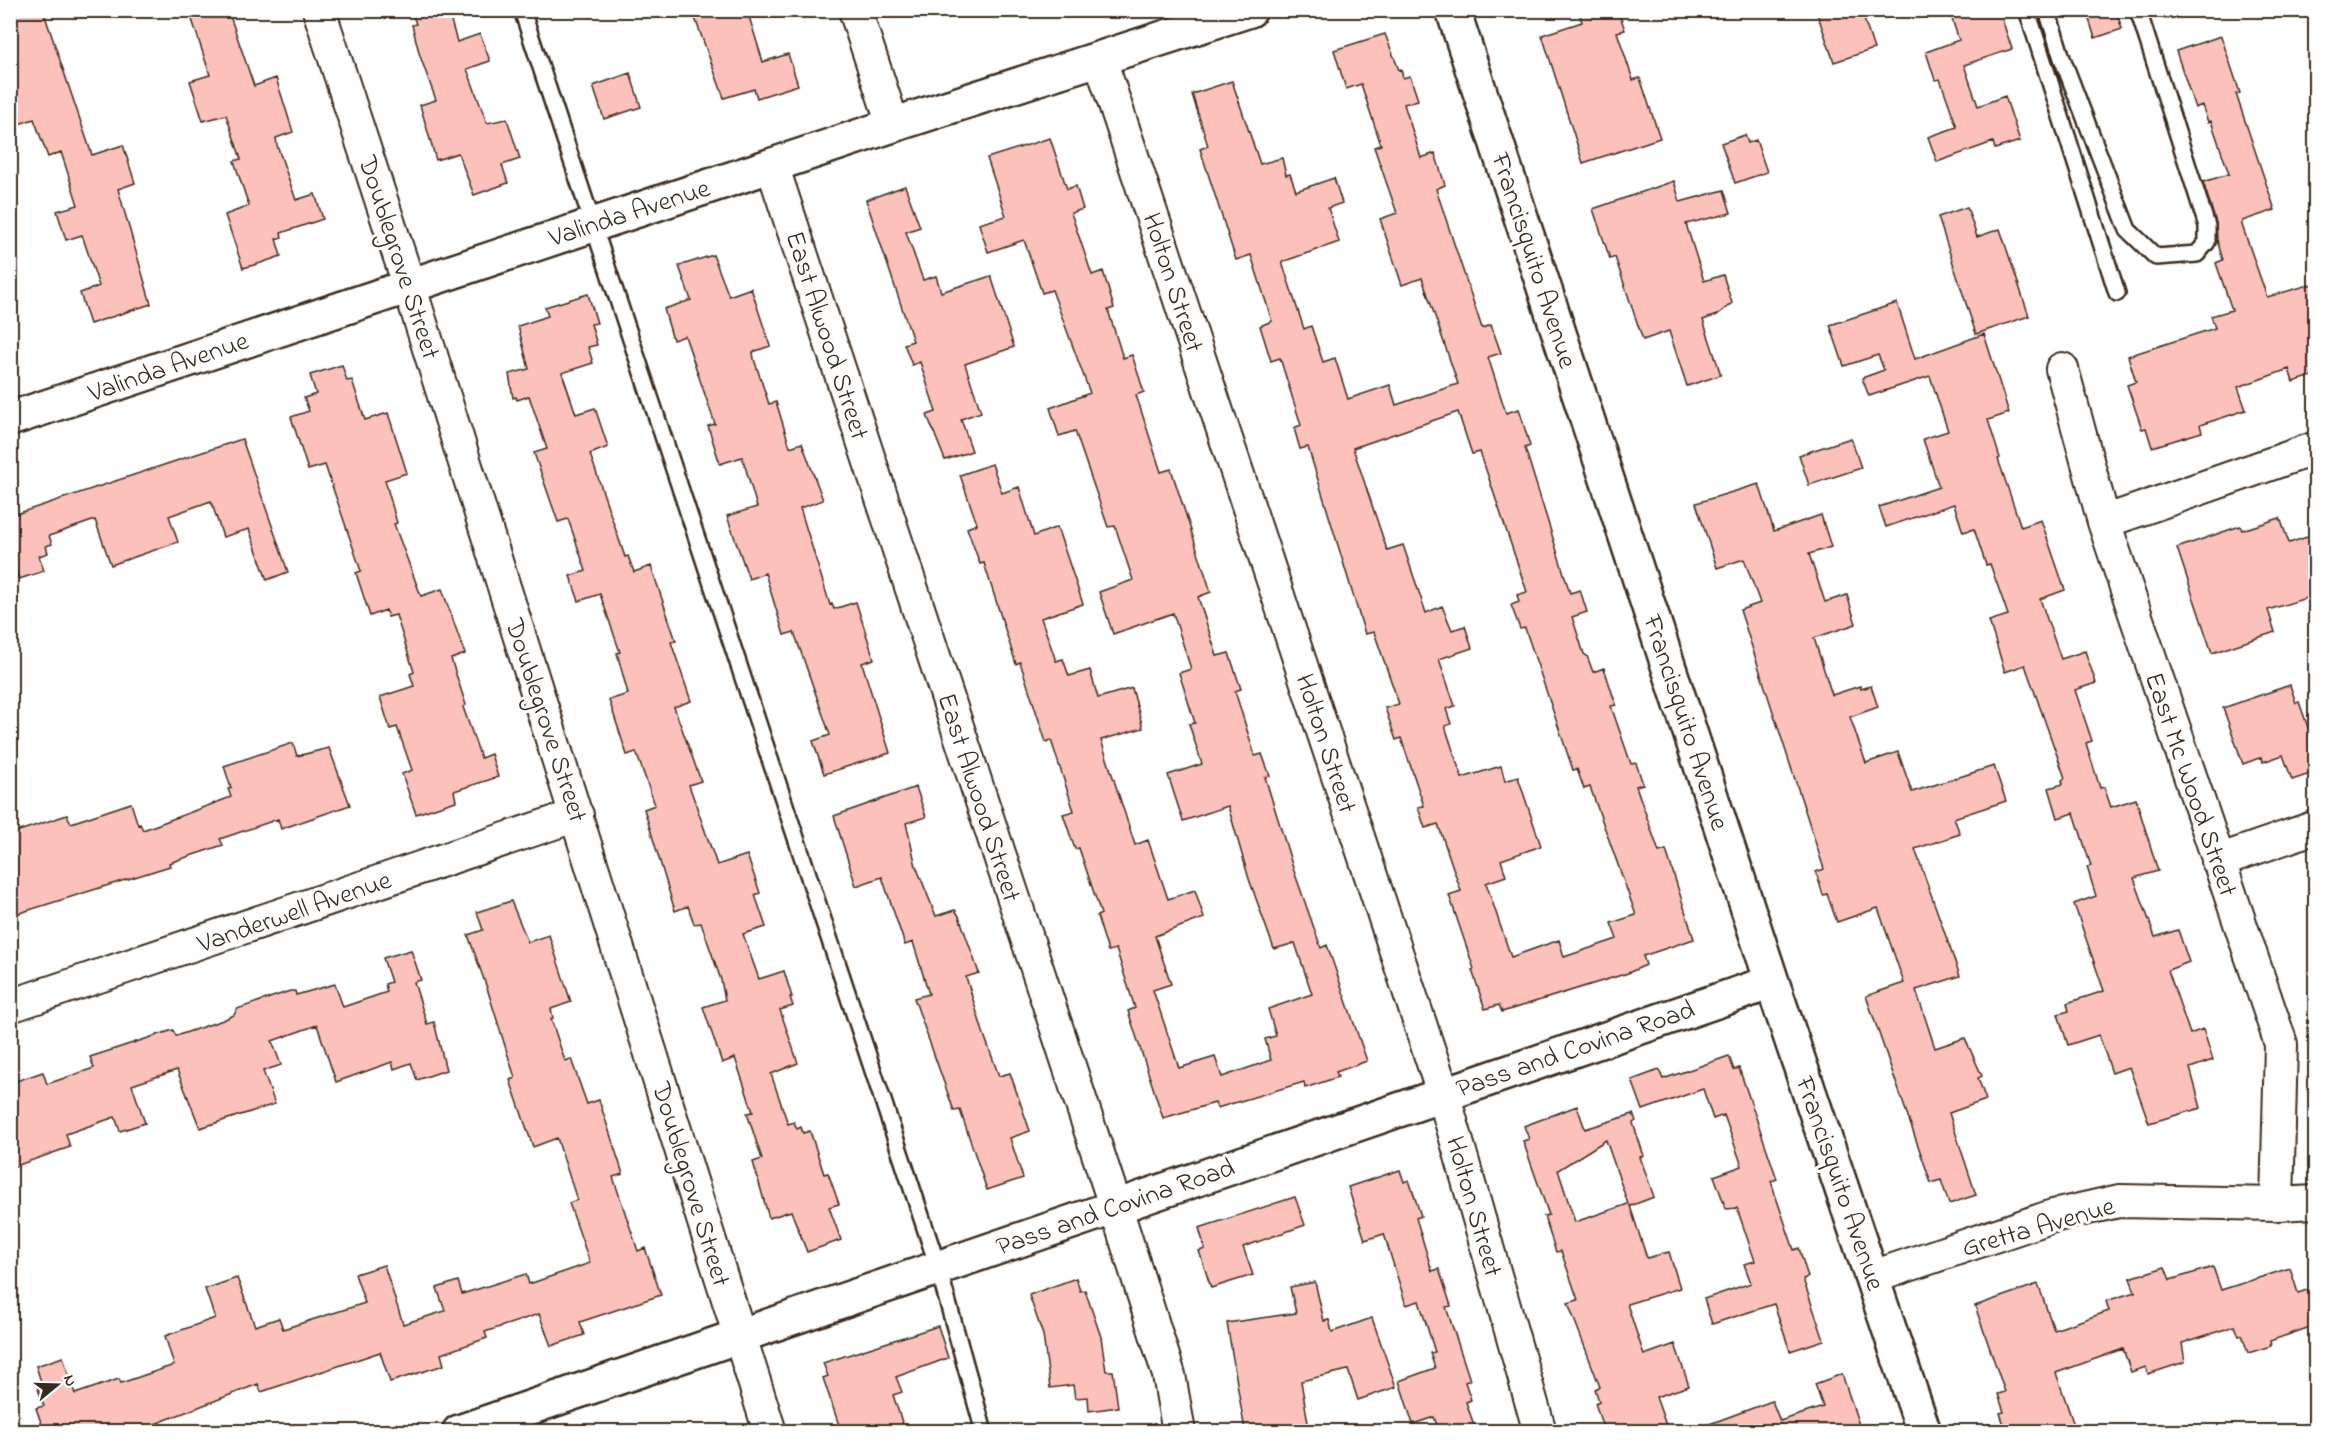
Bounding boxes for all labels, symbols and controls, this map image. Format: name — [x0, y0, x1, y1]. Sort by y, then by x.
street label: Francisquito Avenue — [1479, 147, 1586, 374]
street label: Doublegrove Street — [346, 150, 449, 365]
street label: Valinda Avenue — [543, 170, 716, 259]
street label: Holton Street — [1131, 208, 1213, 358]
street label: East Alwood Street — [774, 226, 878, 445]
street label: Valinda Avenue — [82, 322, 255, 414]
street label: Francisquito Avenue — [1631, 609, 1738, 836]
street label: Doublegrove Street — [493, 613, 596, 828]
street label: East Mc Wood Street — [2133, 668, 2246, 902]
street label: Holton Street — [1284, 669, 1366, 819]
street label: East Alwood Street — [926, 688, 1030, 907]
street label: Vanderwell Avenue — [192, 862, 398, 965]
street label: Pass and Covina Road — [1451, 991, 1700, 1110]
street label: Francisquito Avenue — [1783, 1071, 1894, 1297]
street label: Doublegrove Street — [640, 1077, 739, 1292]
street label: Holton Street — [1434, 1132, 1511, 1282]
street label: Pass and Covina Road — [991, 1149, 1240, 1268]
street label: Gretta Avenue — [1958, 1188, 2121, 1269]
north arrow — [27, 1355, 87, 1415]
text: N — [56, 1372, 82, 1390]

